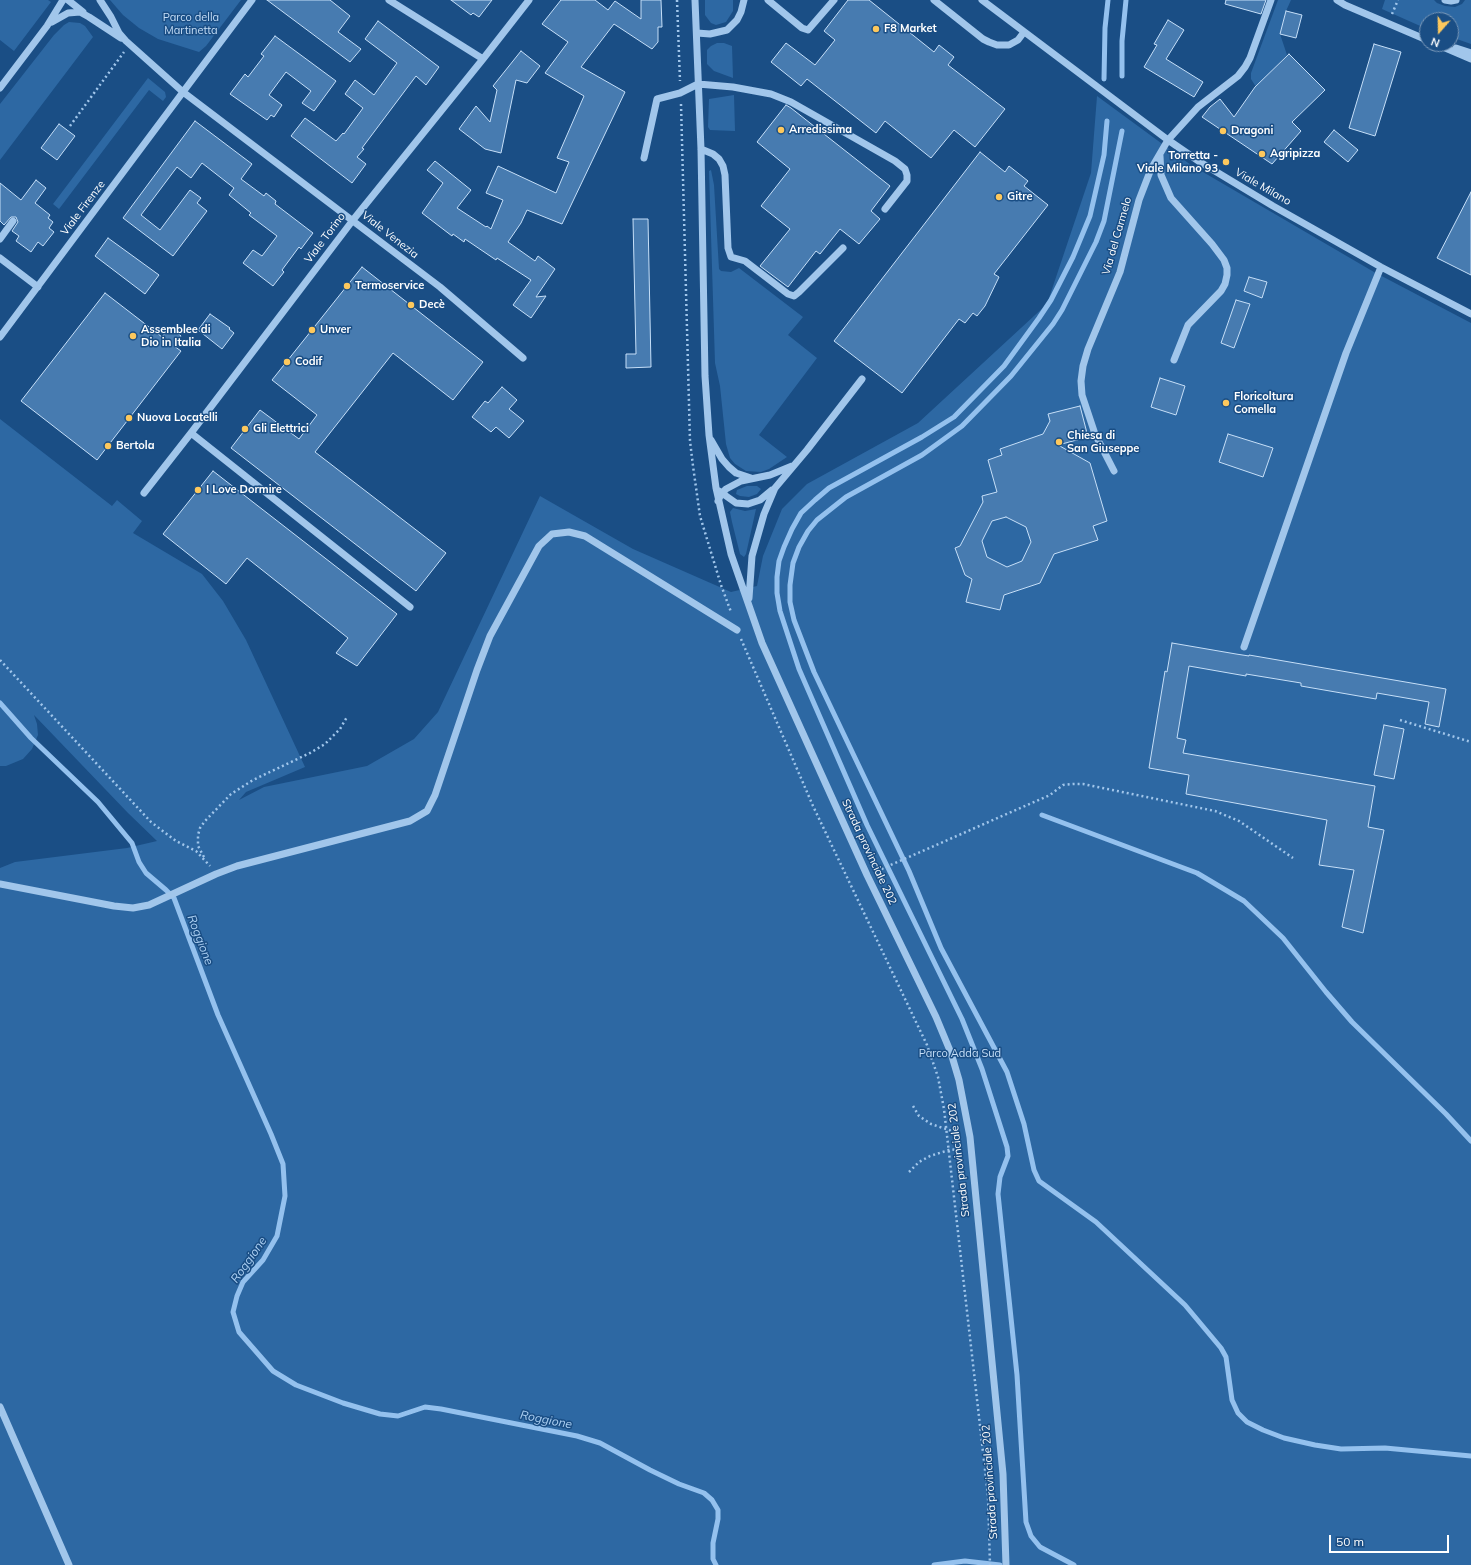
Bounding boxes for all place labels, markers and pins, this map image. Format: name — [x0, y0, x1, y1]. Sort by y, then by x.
place label: F8 Market — [884, 22, 937, 36]
marker: F8 Market — [871, 24, 881, 34]
place label: Arredissima — [789, 123, 852, 137]
place label: Dragoni — [1231, 124, 1273, 138]
marker: Arredissima — [776, 125, 786, 135]
marker: Dragoni — [1218, 126, 1228, 136]
place label: Agripizza — [1270, 147, 1320, 161]
place label: Torretta - Viale Milano 93 — [1137, 149, 1218, 175]
marker: Agripizza — [1257, 149, 1267, 159]
marker: Torretta - Viale Milano 93 — [1221, 157, 1231, 167]
place label: Gitre — [1007, 190, 1032, 204]
marker: Gitre — [994, 192, 1004, 202]
place label: Termoservice — [355, 279, 424, 293]
marker: Termoservice — [342, 281, 352, 291]
place label: Decè — [419, 298, 445, 312]
marker: Decè — [406, 300, 416, 310]
place label: Assemblee di Dio in Italia — [141, 323, 211, 349]
place label: Unver — [320, 323, 351, 337]
marker: Unver — [307, 325, 317, 335]
marker: Assemblee di Dio in Italia — [128, 331, 138, 341]
place label: Codif — [295, 355, 322, 369]
marker: Codif — [282, 357, 292, 367]
place label: Floricoltura Comella — [1234, 390, 1293, 416]
marker: Floricoltura Comella — [1221, 398, 1231, 408]
place label: Nuova Locatelli — [137, 411, 218, 425]
marker: Nuova Locatelli — [124, 413, 134, 423]
place label: Gli Elettrici — [253, 422, 309, 436]
marker: Gli Elettrici — [240, 424, 250, 434]
place label: Chiesa di San Giuseppe — [1067, 429, 1139, 455]
marker: Chiesa di San Giuseppe — [1054, 437, 1064, 447]
place label: Bertola — [116, 439, 155, 453]
marker: Bertola — [103, 441, 113, 451]
place label: I Love Dormire — [206, 483, 282, 497]
marker: I Love Dormire — [193, 485, 203, 495]

